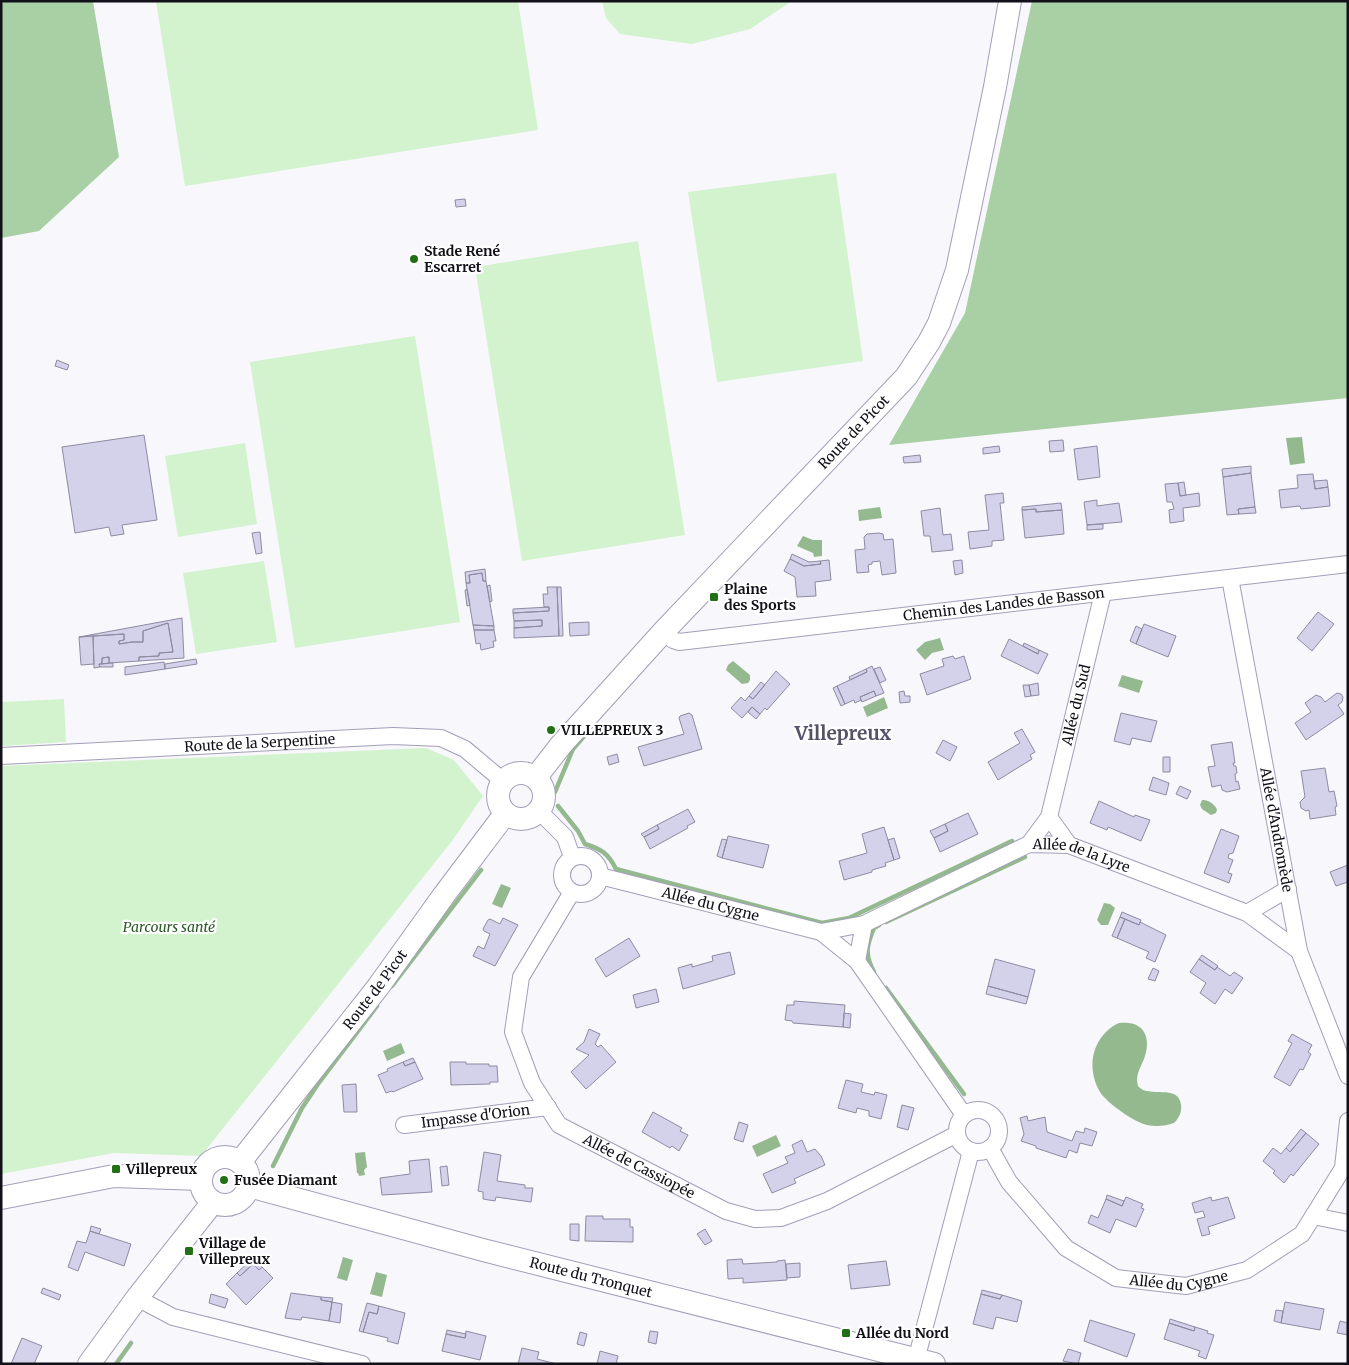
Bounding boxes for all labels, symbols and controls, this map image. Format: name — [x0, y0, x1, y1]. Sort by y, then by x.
place label: Stade René Escarret — [424, 242, 501, 276]
marker: Stade René Escarret — [408, 253, 420, 265]
street label: Route de Picot — [814, 391, 893, 473]
place label: Plaine des Sports — [724, 580, 796, 614]
street label: Chemin des Landes de Basson — [902, 583, 1105, 625]
marker: Plaine des Sports — [708, 591, 720, 603]
street label: Allée du Sud — [1057, 662, 1095, 748]
place label: VILLEPREUX 3 — [560, 721, 663, 739]
district label: Villepreux — [794, 721, 892, 745]
marker: VILLEPREUX 3 — [545, 724, 557, 736]
street label: Route de la Serpentine — [184, 730, 336, 756]
street label: Allée d'Andromède — [1256, 765, 1297, 894]
street label: Allée de la Lyre — [1032, 835, 1132, 876]
street label: Allée du Cygne — [659, 883, 761, 925]
park label: Parcours santé — [123, 918, 216, 936]
street label: Route de Picot — [339, 946, 411, 1033]
street label: Impasse d'Orion — [420, 1100, 531, 1132]
street label: Allée de Cassiopée — [579, 1130, 698, 1202]
place label: Villepreux — [125, 1160, 198, 1178]
marker: Villepreux — [110, 1163, 122, 1175]
place label: Fusée Diamant — [234, 1171, 338, 1189]
marker: Fusée Diamant — [218, 1174, 230, 1186]
place label: Village de Villepreux — [198, 1234, 271, 1268]
marker: Village de Villepreux — [183, 1245, 195, 1257]
street label: Route du Tronquet — [528, 1253, 655, 1302]
street label: Allée du Cygne — [1128, 1266, 1230, 1295]
place label: Allée du Nord — [855, 1324, 949, 1342]
marker: Allée du Nord — [840, 1327, 852, 1339]

